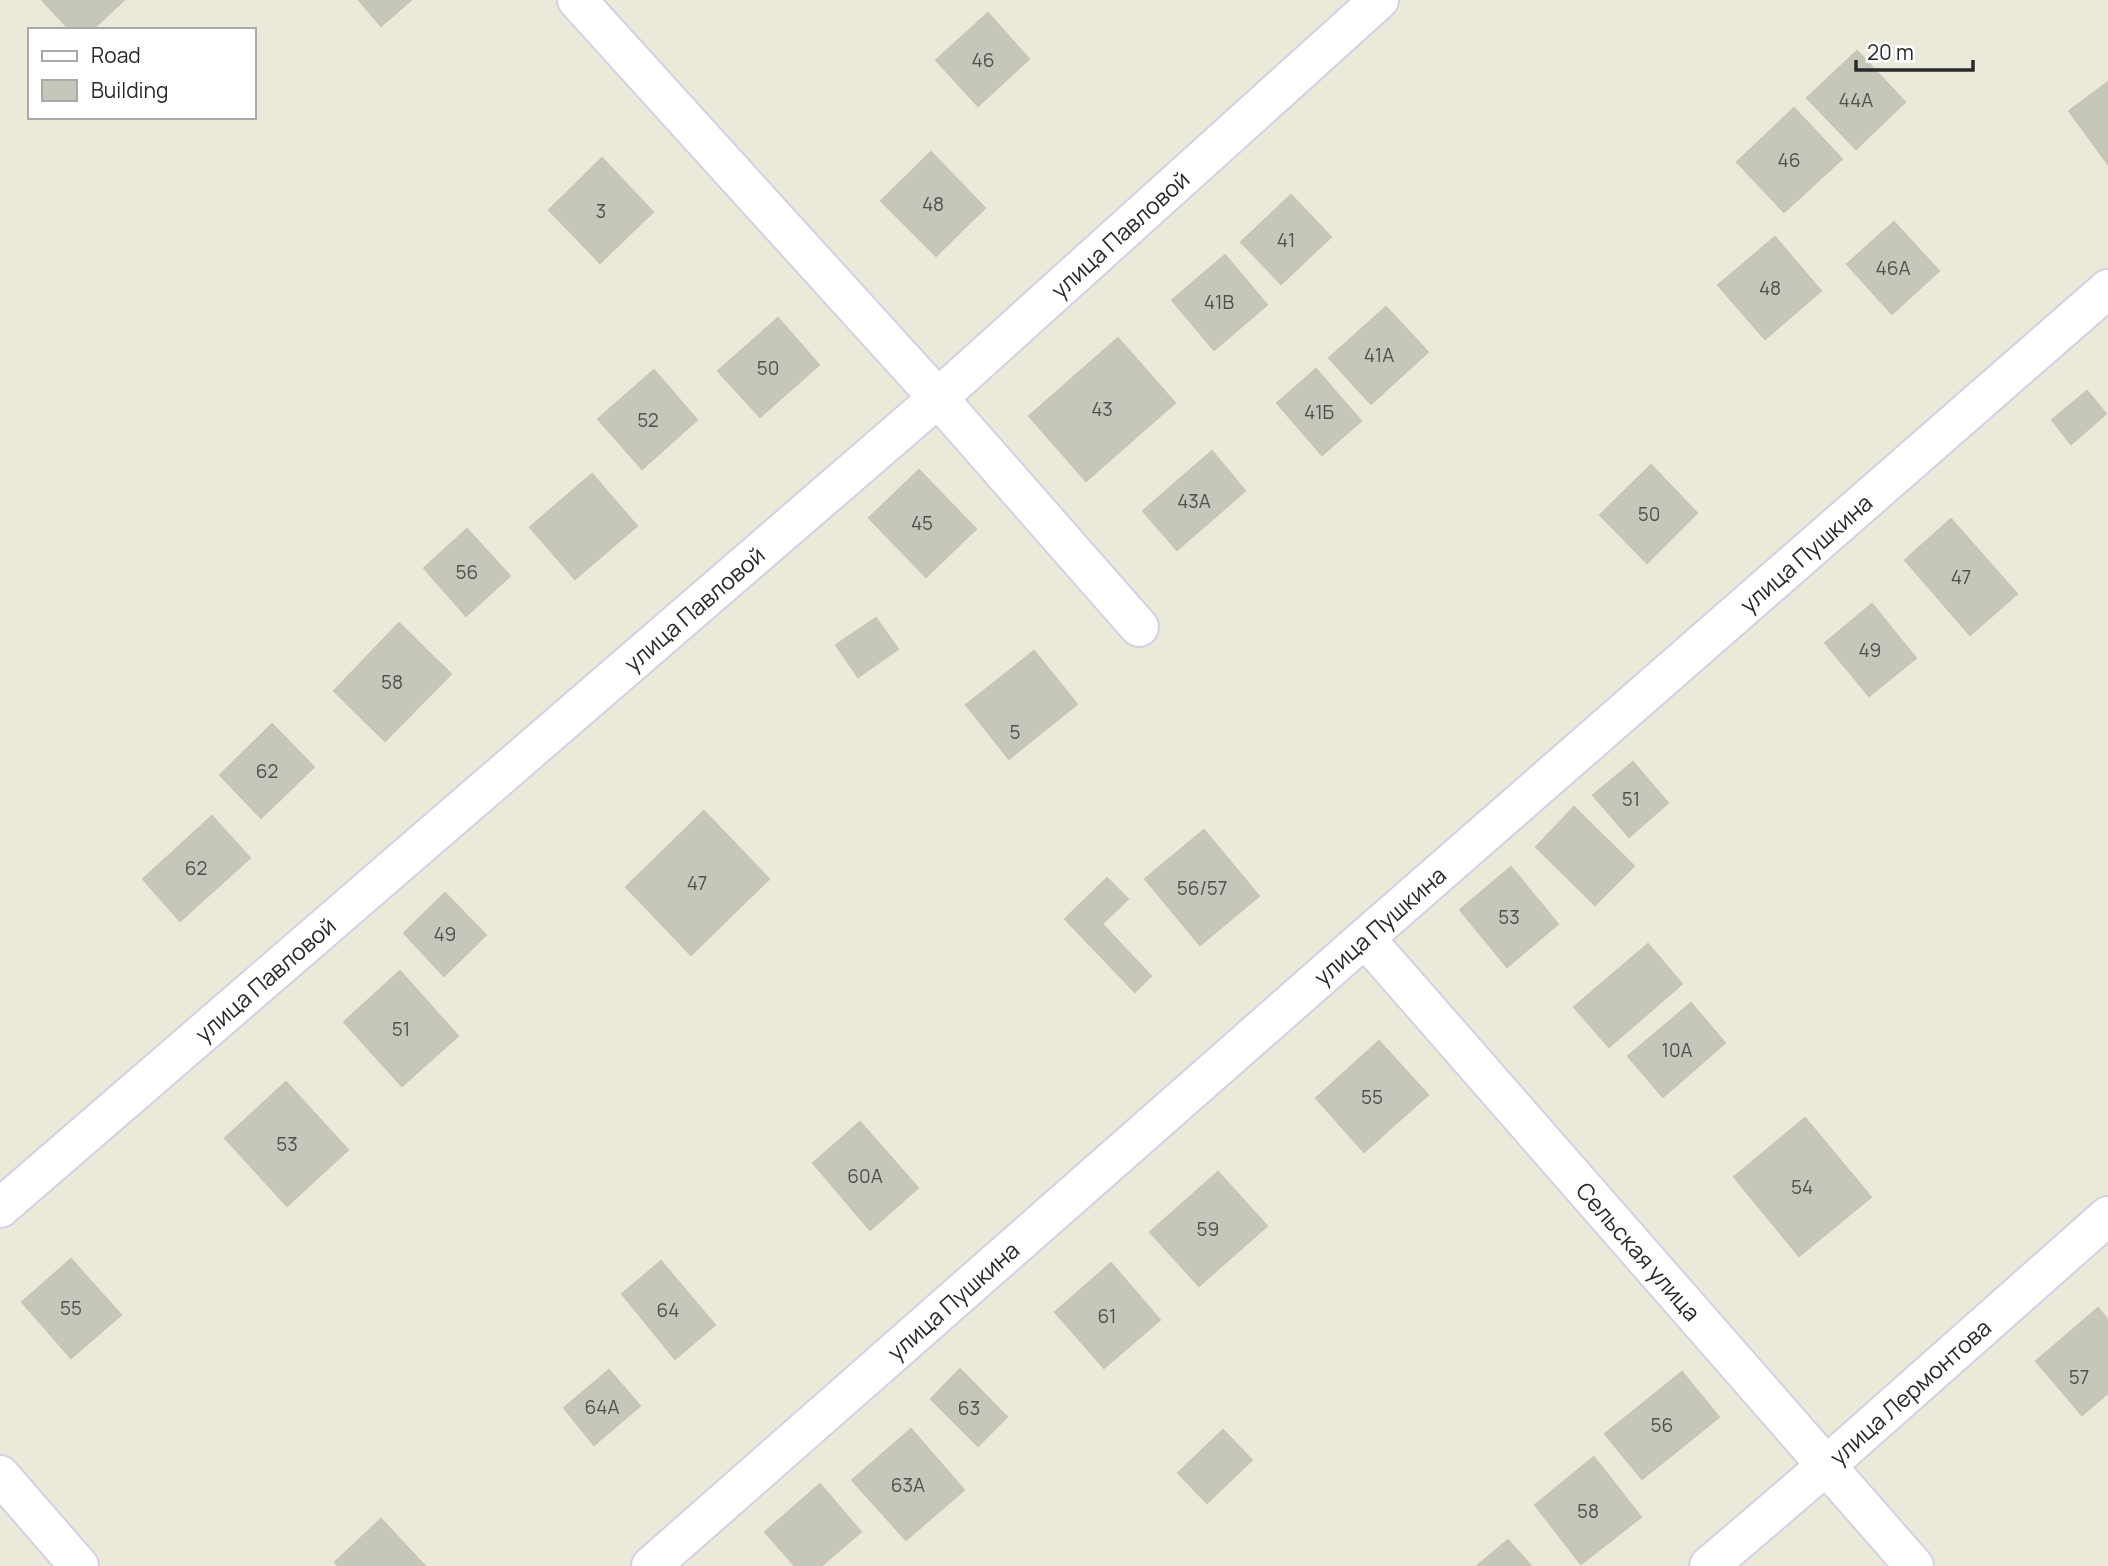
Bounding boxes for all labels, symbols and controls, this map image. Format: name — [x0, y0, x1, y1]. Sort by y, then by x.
legend — [28, 28, 256, 119]
scale bar — [1856, 28, 1973, 72]
text: 20 m — [1867, 38, 1914, 66]
text: Road — [91, 41, 141, 69]
house number: 46 — [972, 47, 995, 73]
text: Building — [91, 76, 168, 104]
house number: 44А — [1839, 87, 1873, 113]
house number: 46 — [1778, 147, 1801, 173]
street label: улица Павловой — [1043, 163, 1196, 305]
house number: 48 — [922, 191, 944, 217]
house number: 3 — [596, 198, 606, 224]
house number: 41 — [1277, 227, 1295, 253]
house number: 46А — [1875, 255, 1911, 281]
house number: 48 — [1759, 275, 1781, 301]
house number: 41В — [1204, 289, 1234, 315]
house number: 41А — [1364, 342, 1394, 368]
house number: 50 — [757, 355, 779, 381]
house number: 43 — [1091, 396, 1113, 422]
house number: 41Б — [1304, 399, 1334, 425]
house number: 52 — [637, 407, 659, 433]
street label: улица Пушкина — [1733, 486, 1879, 620]
house number: 43А — [1177, 488, 1211, 514]
house number: 50 — [1638, 501, 1660, 527]
house number: 45 — [911, 510, 933, 536]
street label: улица Павловой — [617, 539, 771, 678]
house number: 56 — [456, 559, 478, 585]
house number: 47 — [1951, 564, 1971, 590]
house number: 49 — [1859, 637, 1881, 663]
house number: 58 — [381, 669, 403, 695]
house number: 5 — [1010, 719, 1021, 745]
house number: 62 — [256, 758, 278, 784]
house number: 51 — [1622, 786, 1640, 812]
house number: 62 — [185, 855, 207, 881]
street label: улица Пушкина — [1306, 859, 1452, 992]
house number: 47 — [687, 870, 707, 896]
house number: 56/57 — [1177, 875, 1227, 901]
house number: 53 — [1498, 904, 1520, 930]
street label: улица Павловой — [188, 909, 342, 1049]
house number: 49 — [434, 921, 456, 947]
house number: 51 — [392, 1016, 410, 1042]
house number: 10А — [1661, 1037, 1693, 1063]
house number: 55 — [1361, 1084, 1383, 1110]
house number: 53 — [276, 1131, 298, 1157]
house number: 60А — [847, 1163, 883, 1189]
house number: 54 — [1791, 1174, 1813, 1200]
street label: Сельская улица — [1569, 1175, 1708, 1328]
house number: 59 — [1197, 1216, 1219, 1242]
street label: улица Пушкина — [880, 1234, 1026, 1367]
house number: 55 — [60, 1295, 82, 1321]
house number: 64 — [657, 1297, 680, 1323]
house number: 61 — [1098, 1303, 1116, 1329]
street label: улица Лермонтова — [1822, 1311, 1998, 1472]
house number: 57 — [2069, 1364, 2089, 1390]
house number: 64А — [584, 1394, 620, 1420]
house number: 63 — [958, 1395, 980, 1421]
house number: 56 — [1651, 1412, 1673, 1438]
house number: 63А — [891, 1472, 925, 1498]
house number: 58 — [1577, 1498, 1599, 1524]

